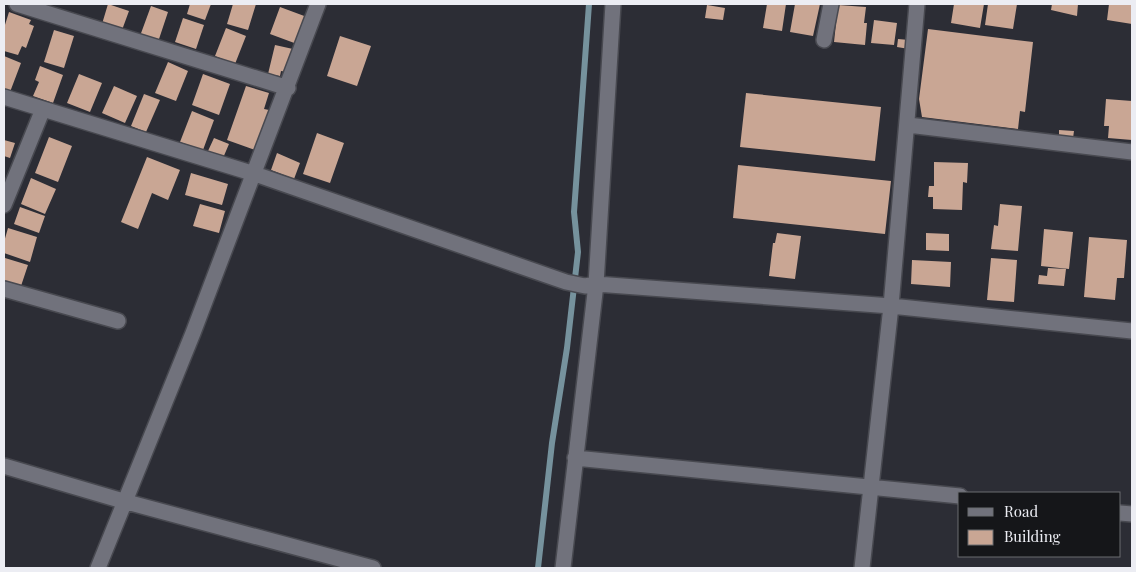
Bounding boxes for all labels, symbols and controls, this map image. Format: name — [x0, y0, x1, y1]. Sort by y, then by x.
legend — [958, 492, 1121, 557]
text: Road — [1004, 501, 1038, 521]
text: Building — [1004, 526, 1061, 546]

